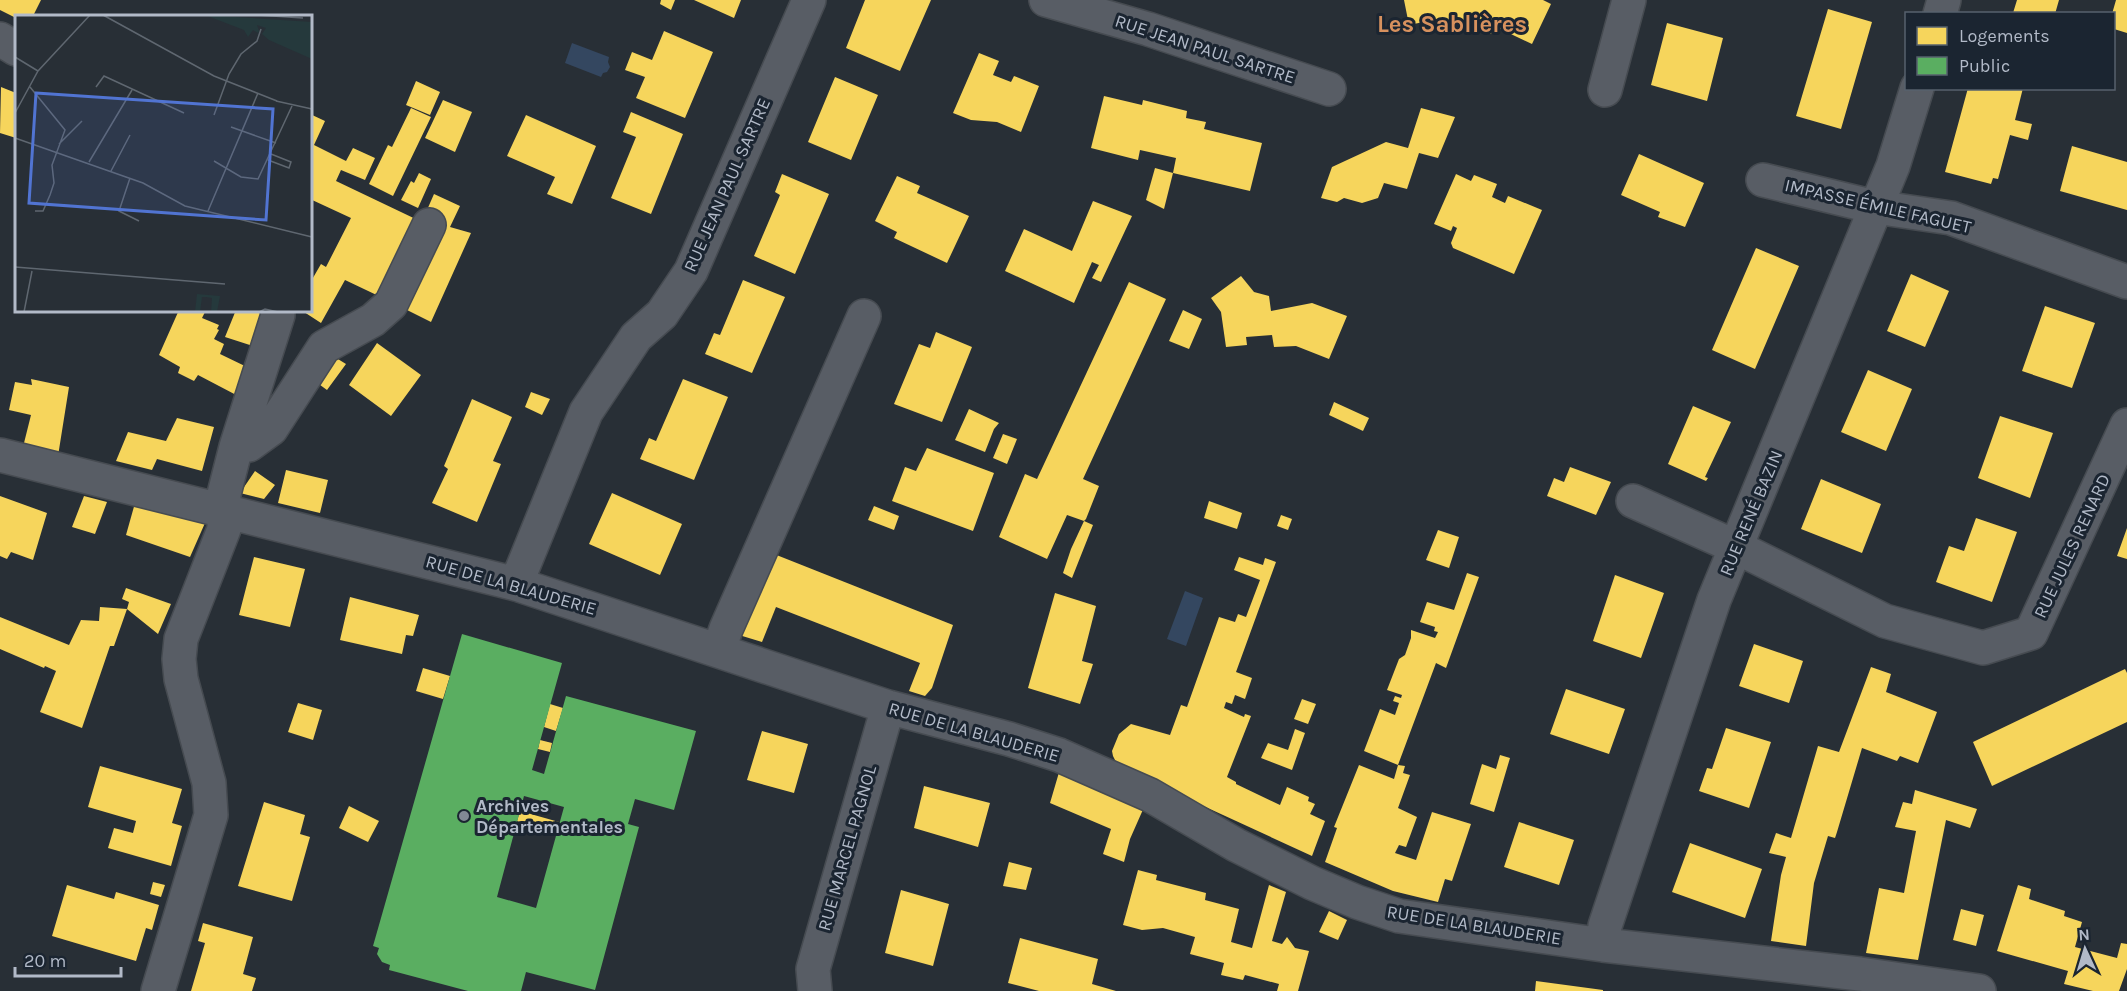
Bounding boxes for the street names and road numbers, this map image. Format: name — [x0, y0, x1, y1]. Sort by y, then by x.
street label: RUE JEAN PAUL SARTRE — [1112, 10, 1298, 88]
street label: RUE JEAN PAUL SARTRE — [679, 95, 775, 275]
street label: IMPASSE ÉMILE FAGUET — [1783, 173, 1973, 238]
street label: RUE RENÉ BAZIN — [1714, 446, 1787, 579]
street label: RUE JULES RENARD — [2029, 470, 2115, 622]
street label: RUE DE LA BLAUDERIE — [423, 550, 599, 620]
street label: RUE DE LA BLAUDERIE — [886, 697, 1062, 767]
street label: RUE MARCEL PAGNOL — [813, 762, 881, 933]
street label: RUE DE LA BLAUDERIE — [1385, 900, 1563, 950]

